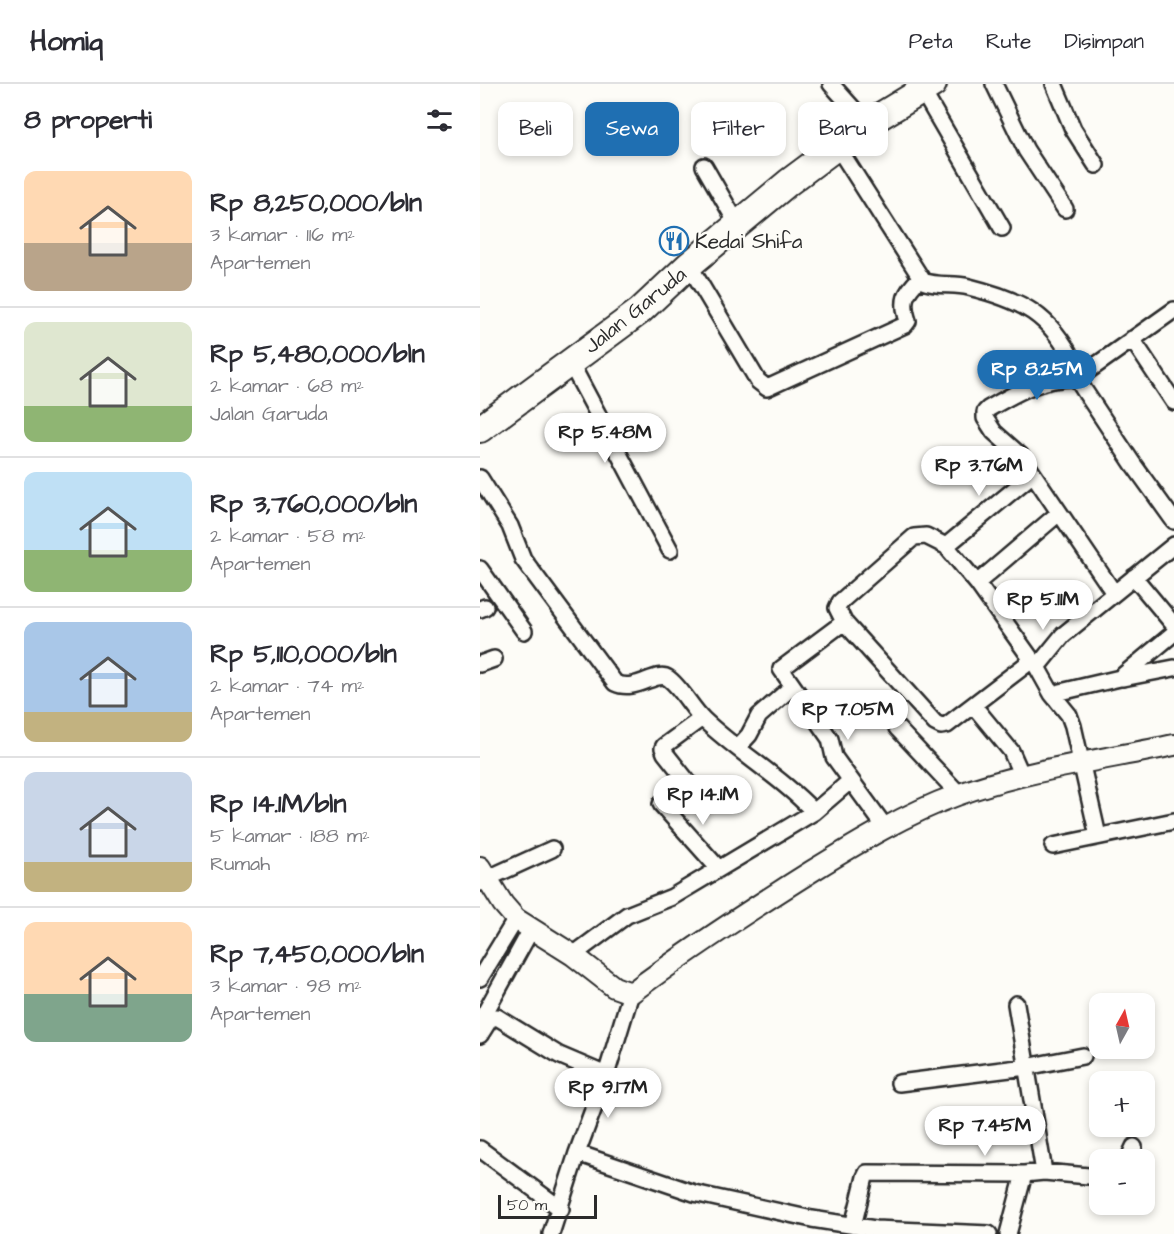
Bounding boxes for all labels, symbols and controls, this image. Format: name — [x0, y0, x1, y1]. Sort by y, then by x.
text: Homiq — [30, 22, 103, 61]
text: Peta — [909, 27, 953, 56]
text: Rute — [986, 27, 1031, 56]
text: Disimpan — [1064, 27, 1144, 56]
text: 8 properti — [24, 102, 152, 138]
chip: Beli — [498, 102, 573, 156]
chip: Sewa — [585, 102, 679, 156]
chip: Filter — [691, 102, 786, 156]
chip: Baru — [798, 102, 888, 156]
icon: filters — [423, 104, 456, 137]
text: Rp 8,250,000/bln — [210, 185, 422, 221]
icon: home — [72, 195, 144, 267]
text: 3 kamar · 116 m² — [210, 221, 355, 249]
restaurant icon: Kedai Shifa — [658, 225, 690, 257]
place label: Kedai Shifa — [695, 227, 803, 256]
text: Apartemen — [210, 249, 310, 277]
street label: Jalan Garuda — [578, 260, 693, 361]
text: Rp 5,480,000/bln — [210, 336, 425, 372]
icon: home — [72, 346, 144, 418]
pin: Rp 8.25M — [975, 350, 1099, 401]
text: Rp 8.25M — [991, 355, 1083, 383]
text: 2 kamar · 68 m² — [210, 372, 364, 400]
text: Jalan Garuda — [210, 400, 328, 428]
pin: Rp 5.48M — [543, 413, 667, 464]
text: Rp 5.48M — [558, 418, 652, 446]
pin: Rp 3.76M — [917, 446, 1041, 497]
text: Rp 3.76M — [935, 451, 1023, 479]
text: Rp 3,760,000/bln — [210, 486, 417, 522]
icon: home — [72, 496, 144, 568]
text: 2 kamar · 58 m² — [210, 522, 366, 550]
text: Apartemen — [210, 550, 310, 578]
pin: Rp 5.11M — [981, 580, 1105, 631]
text: Rp 5.11M — [1007, 585, 1079, 613]
text: Rp 5,110,000/bln — [210, 636, 397, 672]
icon: home — [72, 646, 144, 718]
text: 2 kamar · 74 m² — [210, 672, 365, 700]
pin: Rp 7.05M — [786, 690, 910, 741]
text: Rp 7.05M — [802, 695, 894, 723]
text: Apartemen — [210, 700, 310, 728]
pin: Rp 14.1M — [641, 775, 765, 826]
text: Rp 14.1M — [667, 780, 739, 808]
text: Rp 14.1M/bln — [210, 786, 346, 822]
icon: home — [72, 796, 144, 868]
text: 5 kamar · 188 m² — [210, 822, 370, 850]
text: Rumah — [210, 850, 270, 878]
text: Rp 7,450,000/bln — [210, 936, 424, 972]
icon: home — [72, 946, 144, 1018]
text: 3 kamar · 98 m² — [210, 972, 362, 1000]
north arrow — [1089, 993, 1155, 1059]
map controls — [1089, 993, 1155, 1215]
text: Apartemen — [210, 1000, 310, 1028]
pin: Rp 9.17M — [546, 1068, 670, 1119]
button: + — [1089, 1071, 1155, 1137]
text: Rp 9.17M — [568, 1073, 648, 1101]
pin: Rp 7.45M — [923, 1106, 1047, 1157]
text: Rp 7.45M — [939, 1111, 1031, 1139]
button: − — [1089, 1149, 1155, 1215]
scale bar — [498, 1192, 597, 1220]
text: 50 m — [507, 1194, 547, 1216]

